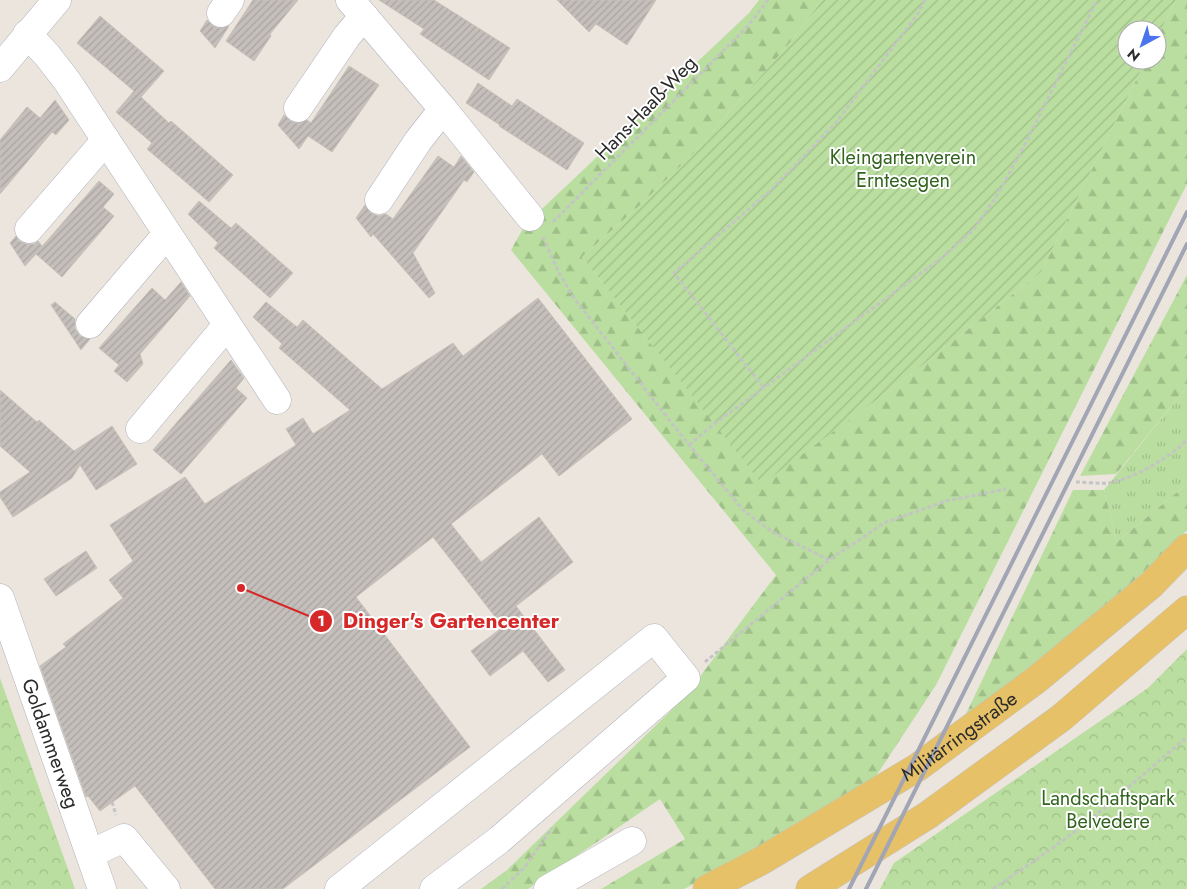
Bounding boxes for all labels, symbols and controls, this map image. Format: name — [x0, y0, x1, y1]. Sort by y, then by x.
north arrow — [1117, 20, 1167, 70]
text: N — [1123, 44, 1144, 66]
street label: Hans-Haaß-Weg — [588, 49, 704, 167]
park label: Kleingartenverein Erntesegen — [830, 143, 976, 195]
callout: Dinger's Gartencenter — [308, 603, 570, 639]
text: Dinger's Gartencenter — [343, 606, 560, 636]
text: 1 — [317, 610, 325, 632]
street label: Goldammerweg — [15, 674, 87, 812]
street label: Militärringstraße — [895, 684, 1023, 788]
park label: Landschaftspark Belvedere — [1041, 784, 1175, 836]

